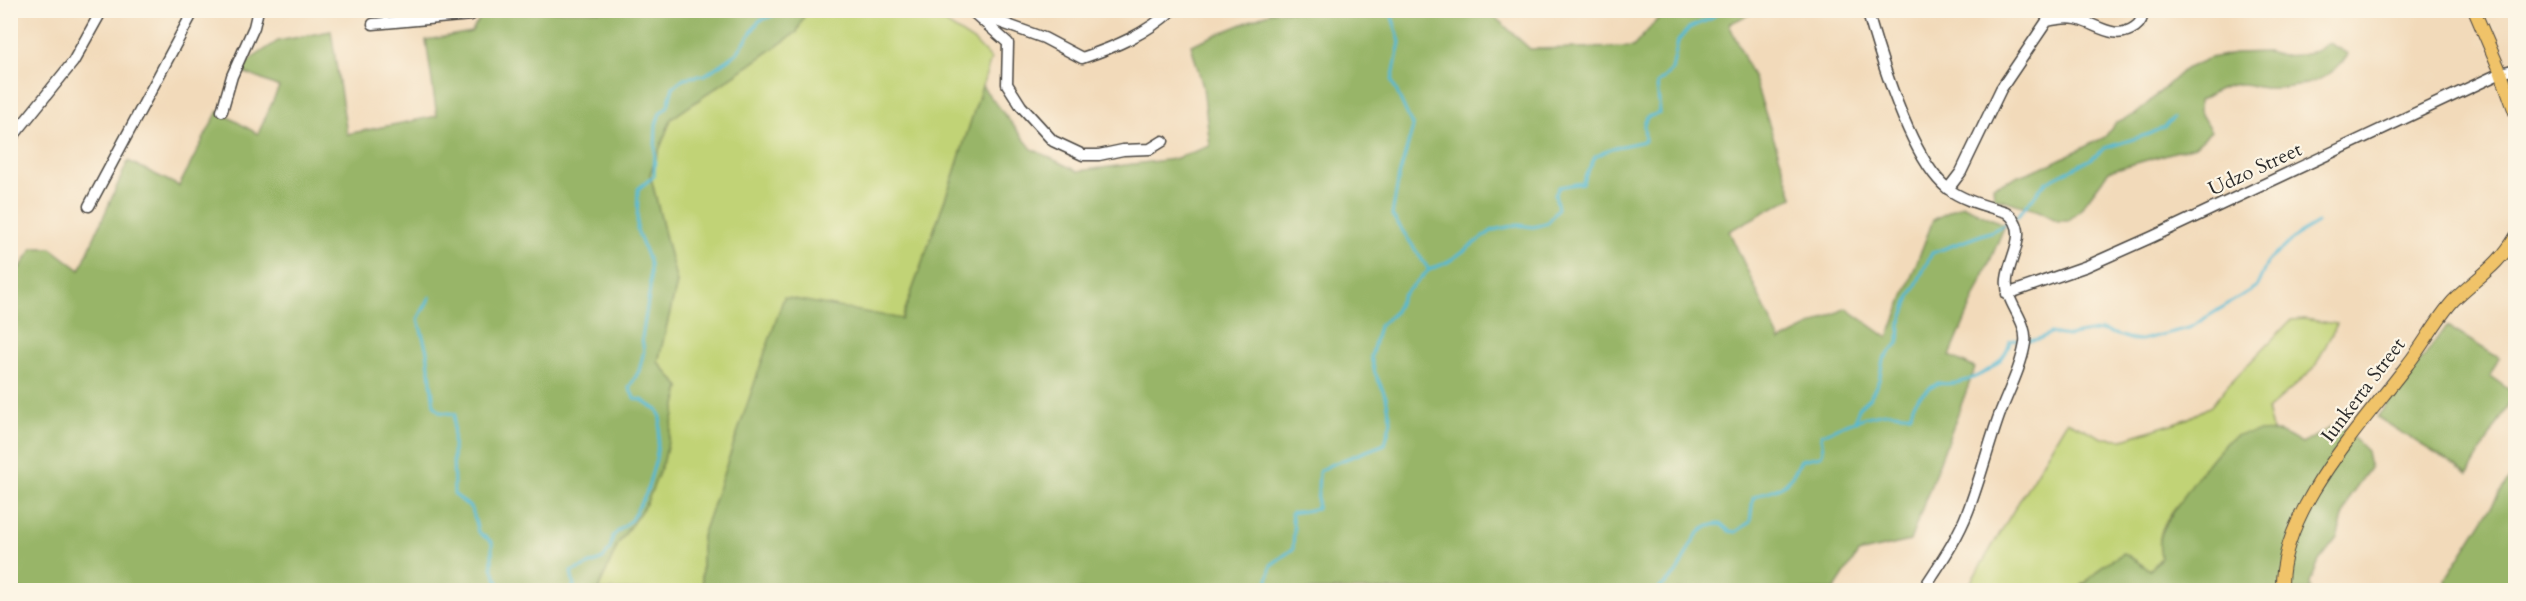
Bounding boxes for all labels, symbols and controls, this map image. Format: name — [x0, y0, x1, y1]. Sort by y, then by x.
street label: Udzo Street — [2204, 135, 2307, 202]
street label: Iunkerta Street — [2315, 332, 2412, 448]

